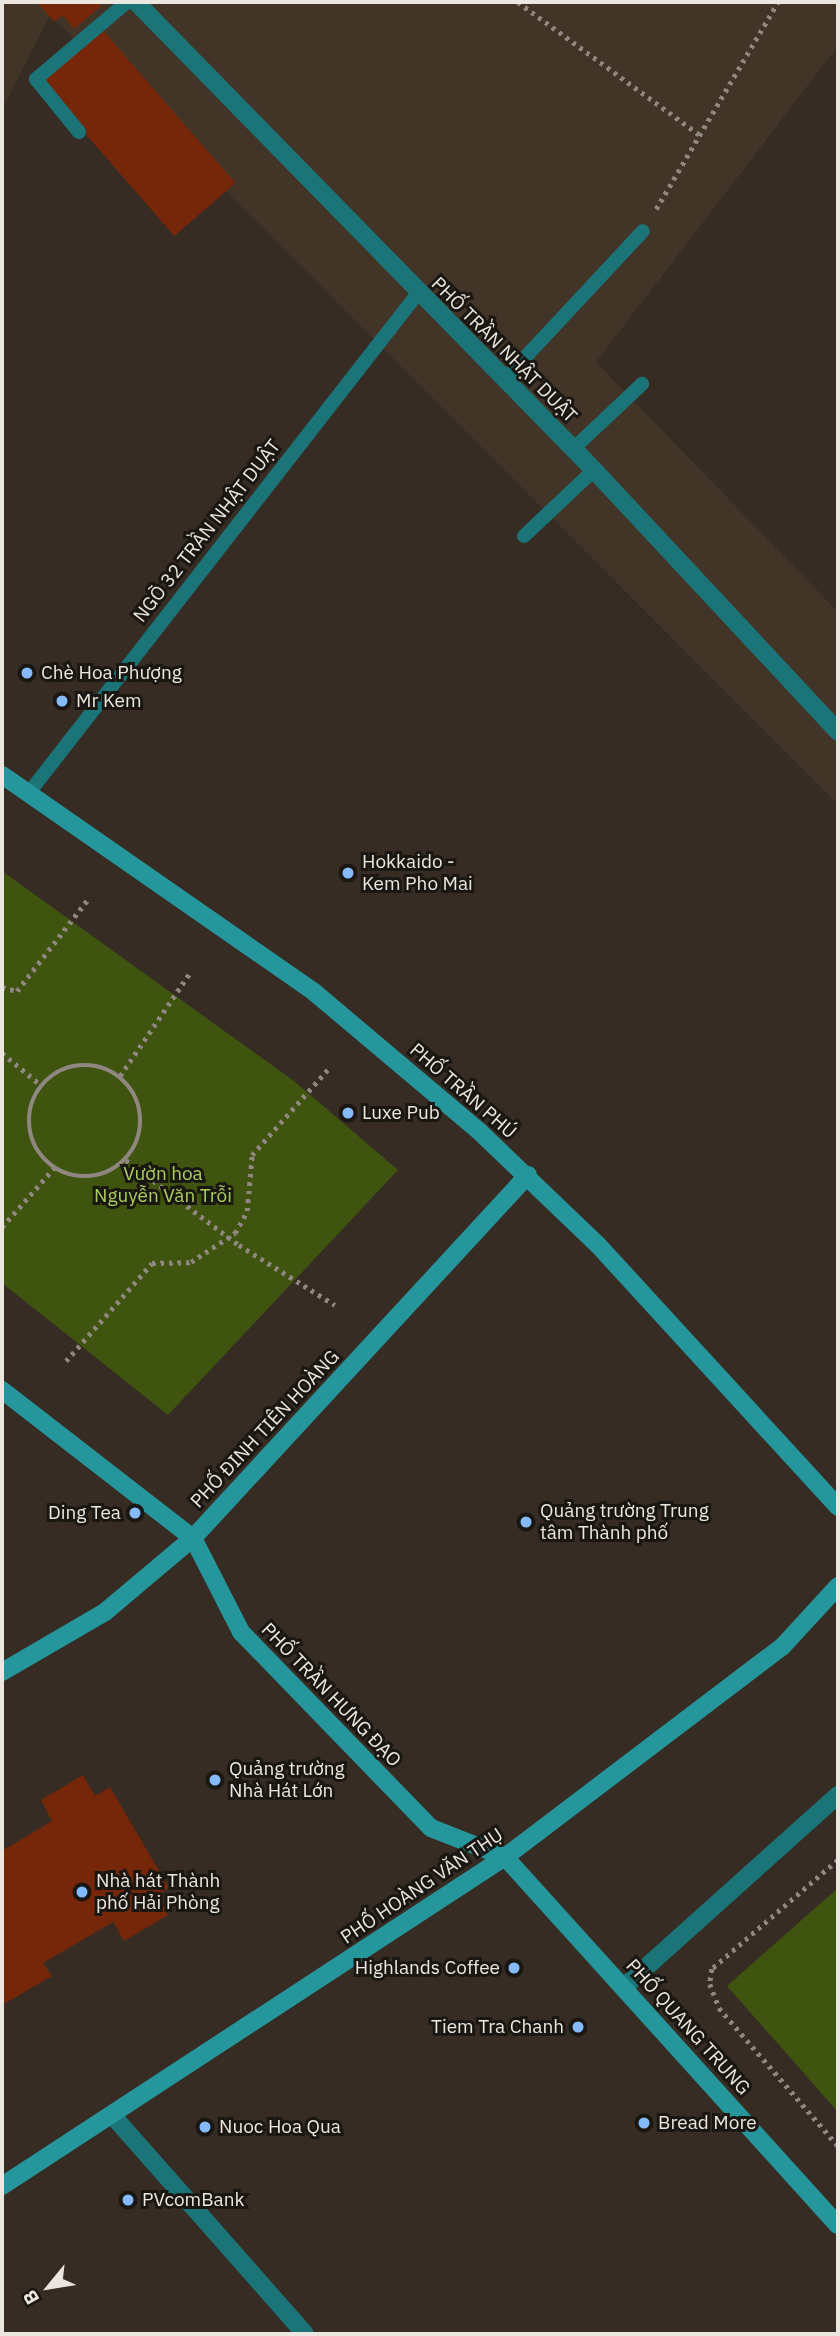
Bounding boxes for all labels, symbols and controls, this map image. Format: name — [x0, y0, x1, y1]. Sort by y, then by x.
street label: PHỐ TRẦN NHẬT DUẬT — [427, 273, 581, 427]
street label: NGÕ 32 TRẦN NHẬT DUẬT — [129, 435, 285, 627]
place label: Chè Hoa Phượng — [41, 662, 182, 684]
marker: Chè Hoa Phượng — [19, 665, 35, 681]
place label: Mr Kem — [76, 690, 141, 712]
marker: Mr Kem — [54, 693, 70, 709]
place label: Hokkaido - Kem Pho Mai — [362, 851, 473, 895]
marker: Hokkaido - Kem Pho Mai — [340, 865, 356, 881]
street label: PHỐ TRẦN PHÚ — [405, 1038, 521, 1144]
place label: Luxe Pub — [362, 1102, 440, 1124]
marker: Luxe Pub — [340, 1105, 356, 1121]
park label: Vườn hoa Nguyễn Văn Trỗi — [94, 1163, 232, 1207]
street label: PHỐ ĐINH TIÊN HOÀNG — [186, 1345, 344, 1513]
place label: Quảng trường Trung tâm Thành phố — [540, 1500, 709, 1544]
place label: Ding Tea — [48, 1502, 121, 1524]
marker: Ding Tea — [127, 1505, 143, 1521]
marker: Quảng trường Trung tâm Thành phố — [518, 1514, 534, 1530]
street label: PHỐ TRẦN HƯNG ĐẠO — [256, 1618, 406, 1772]
place label: Quảng trường Nhà Hát Lớn — [229, 1758, 345, 1802]
marker: Quảng trường Nhà Hát Lớn — [207, 1772, 223, 1788]
street label: PHỐ HOÀNG VĂN THỤ — [337, 1823, 507, 1949]
place label: Nhà hát Thành phố Hải Phòng — [96, 1870, 220, 1914]
marker: Nhà hát Thành phố Hải Phòng — [74, 1884, 90, 1900]
street label: PHỐ QUANG TRUNG — [621, 1954, 755, 2100]
place label: Highlands Coffee — [355, 1957, 500, 1979]
marker: Highlands Coffee — [506, 1960, 522, 1976]
place label: Tiem Tra Chanh — [431, 2016, 564, 2038]
marker: Tiem Tra Chanh — [570, 2019, 586, 2035]
place label: Bread More — [658, 2112, 757, 2134]
marker: Bread More — [636, 2115, 652, 2131]
place label: Nuoc Hoa Qua — [219, 2116, 341, 2138]
marker: Nuoc Hoa Qua — [197, 2119, 213, 2135]
place label: PVcomBank — [142, 2189, 245, 2211]
marker: PVcomBank — [120, 2192, 136, 2208]
north arrow — [14, 2252, 84, 2322]
text: B — [17, 2286, 44, 2309]

